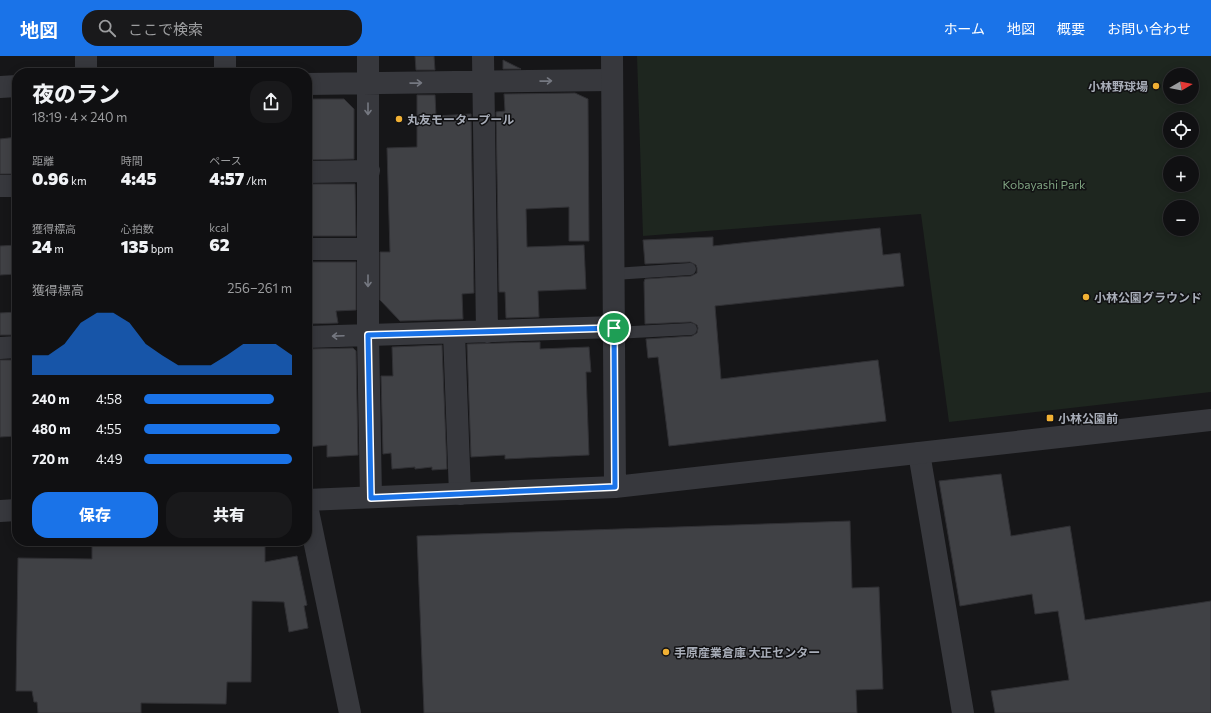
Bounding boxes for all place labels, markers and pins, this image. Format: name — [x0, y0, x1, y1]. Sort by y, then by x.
place label: 小林野球場 — [1088, 79, 1148, 93]
marker: 小林野球場 — [1151, 81, 1161, 91]
place label: 丸友モータープール — [407, 112, 514, 126]
marker: 丸友モータープール — [394, 114, 404, 124]
place label: 小林公園グラウンド — [1094, 290, 1202, 304]
marker: 小林公園グラウンド — [1081, 292, 1091, 302]
pin — [597, 311, 631, 345]
place label: 小林公園前 — [1058, 411, 1118, 425]
marker: 小林公園前 — [1045, 413, 1055, 423]
place label: 手原産業倉庫 大正センター — [674, 645, 820, 659]
marker: 手原産業倉庫 大正センター — [661, 647, 671, 657]

